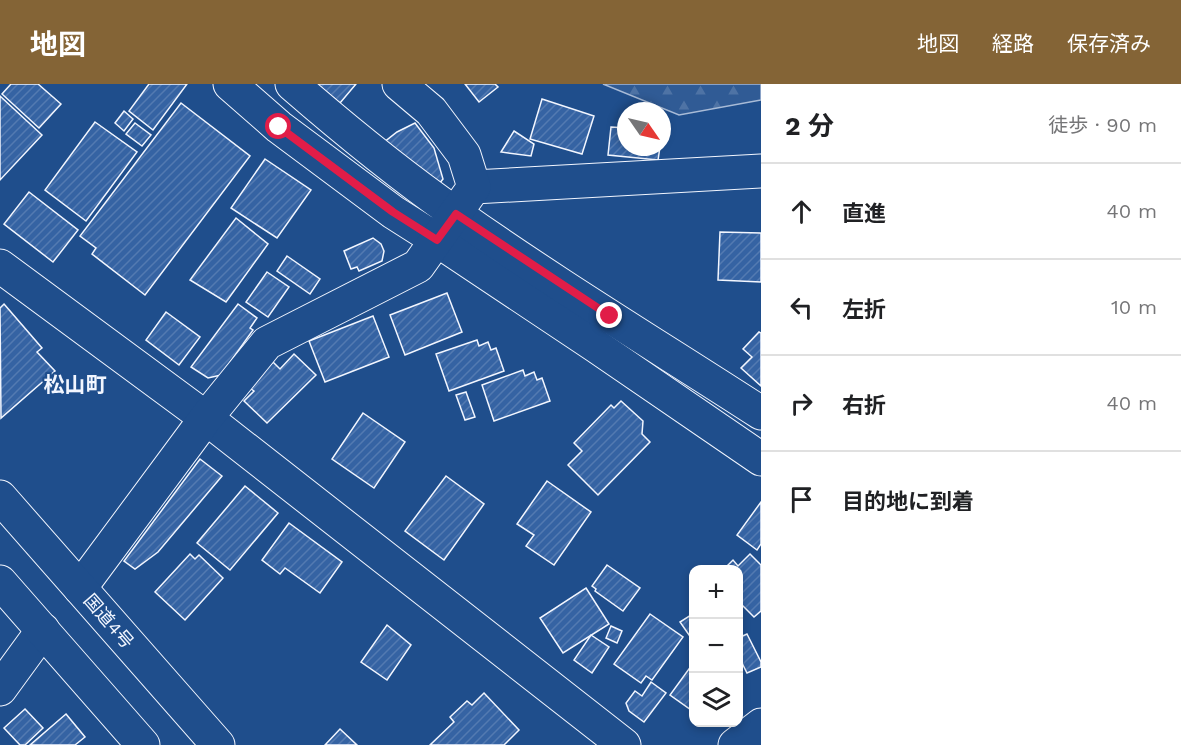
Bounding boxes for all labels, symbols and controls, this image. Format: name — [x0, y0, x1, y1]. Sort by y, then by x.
text: 地図 — [30, 28, 86, 61]
text: 地図 — [917, 31, 959, 56]
text: 経路 — [992, 31, 1034, 56]
text: 保存済み — [1067, 31, 1151, 56]
north arrow — [617, 102, 671, 156]
text: 2 分 — [785, 111, 834, 141]
route start — [265, 113, 291, 139]
text: 徒歩 · 90 m — [1048, 113, 1157, 137]
icon: ahead — [785, 195, 818, 228]
text: 40 m — [1106, 199, 1157, 223]
text: 直進 — [842, 201, 886, 226]
icon: left — [785, 291, 818, 324]
text: 10 m — [1111, 295, 1157, 319]
text: 左折 — [842, 297, 886, 322]
route end — [596, 302, 622, 328]
district label: 松山町 — [44, 372, 107, 397]
icon: right — [785, 387, 818, 420]
text: 40 m — [1106, 391, 1157, 415]
text: 右折 — [842, 393, 886, 418]
icon: arrive — [785, 483, 818, 516]
text: 目的地に到着 — [842, 489, 974, 514]
map controls — [689, 565, 743, 727]
button: + — [689, 565, 743, 619]
street label: 国道4号 — [80, 590, 138, 652]
button: − — [689, 619, 743, 673]
button: layers — [689, 673, 743, 727]

